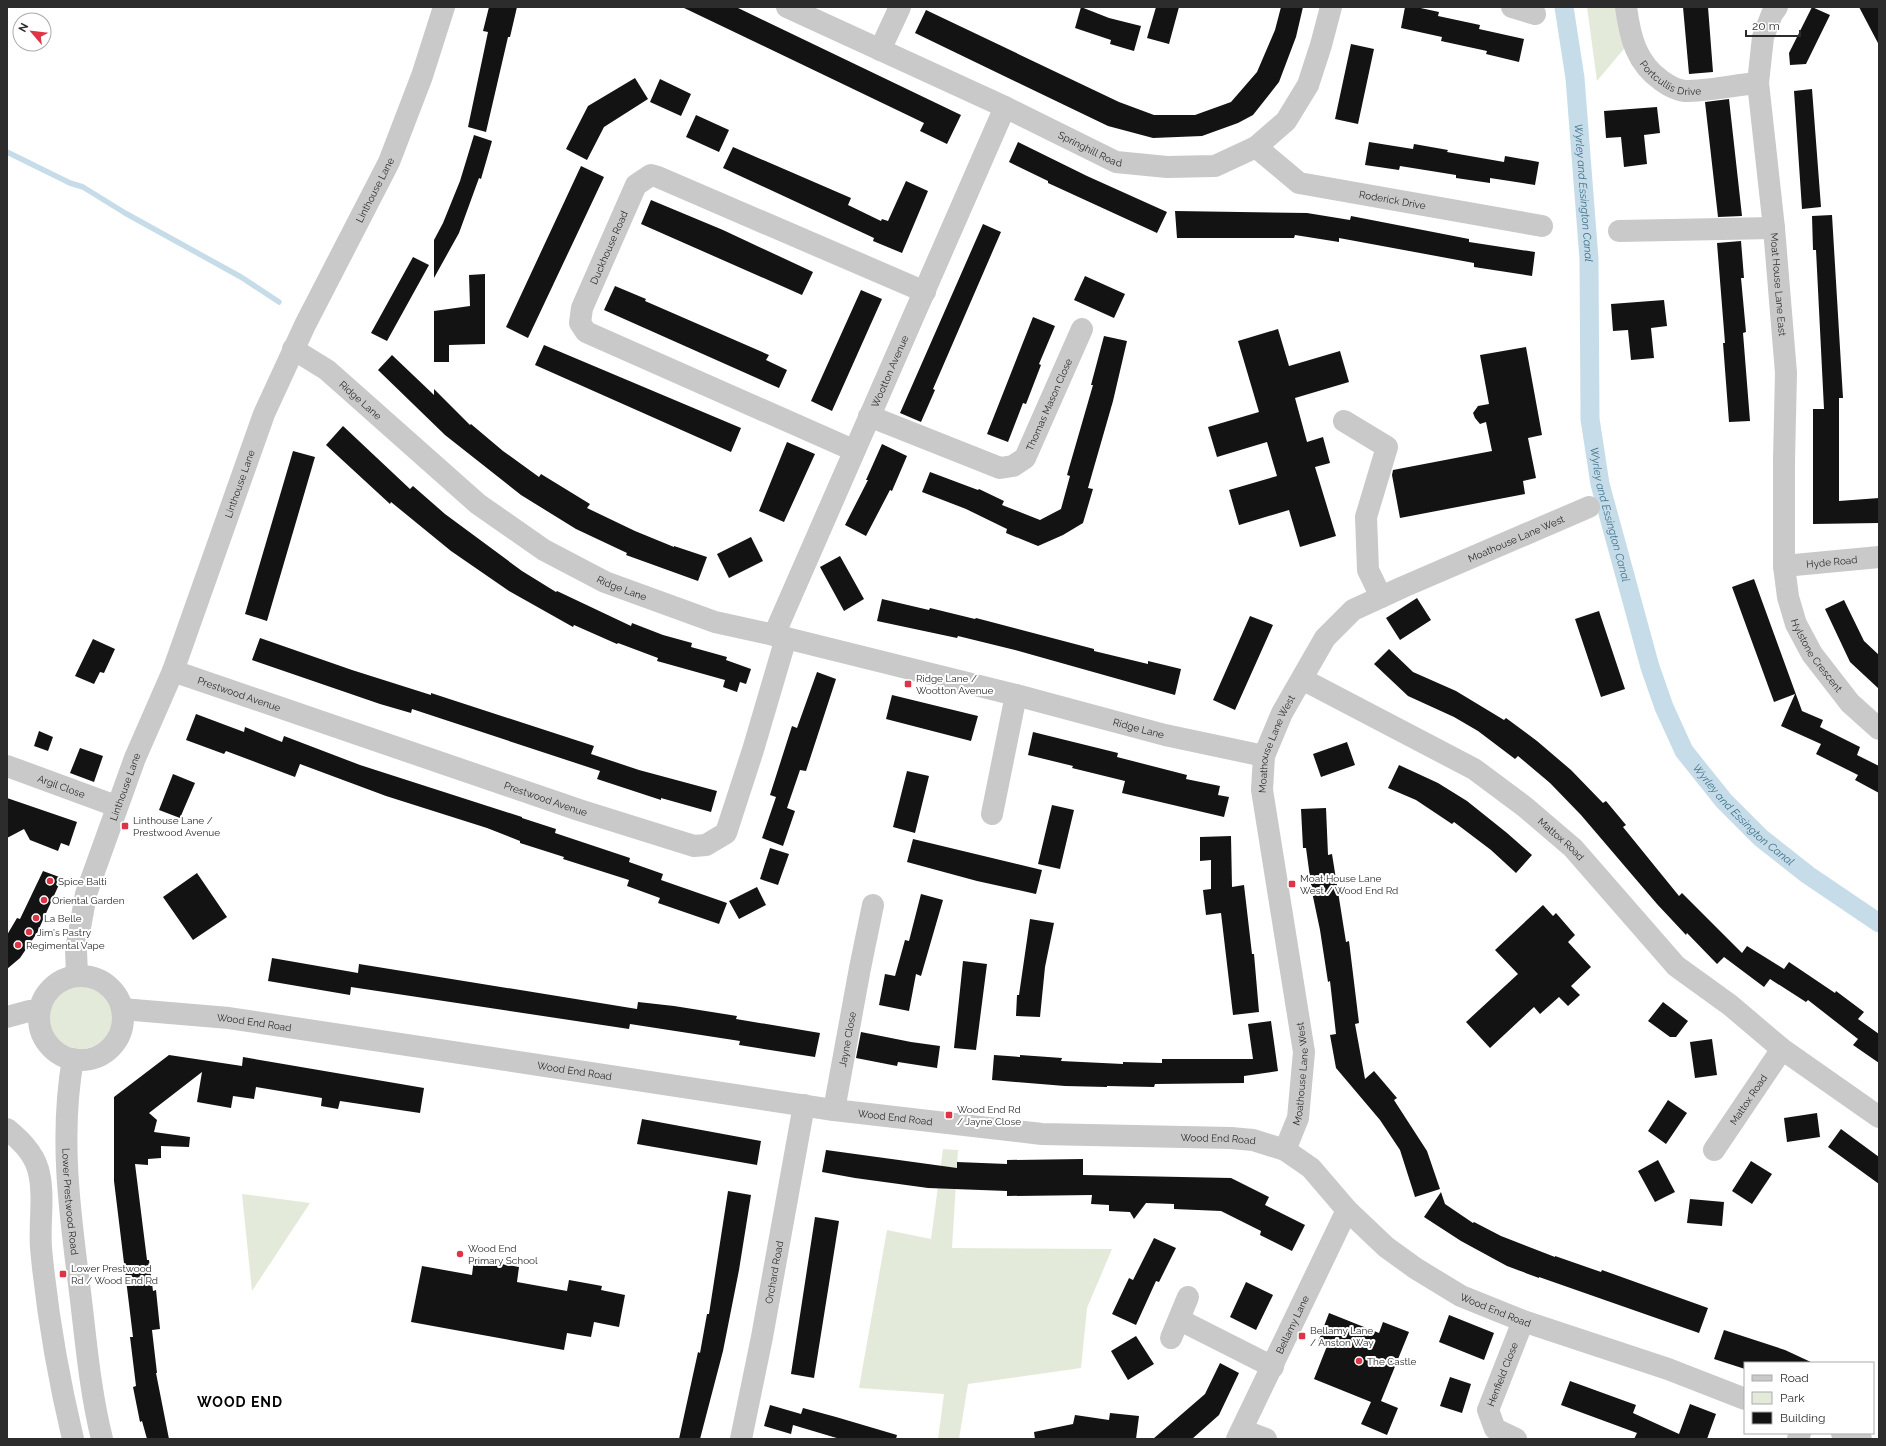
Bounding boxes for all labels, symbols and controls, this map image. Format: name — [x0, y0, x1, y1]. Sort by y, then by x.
north arrow — [12, 12, 52, 52]
scale bar — [1746, 12, 1800, 38]
text: 20 m — [1752, 19, 1780, 33]
text: N — [16, 21, 31, 34]
street label: Portcullis Drive — [1638, 58, 1702, 97]
water label: Wyrley and Essington Canal — [1572, 123, 1596, 262]
street label: Springhill Road — [1057, 129, 1123, 168]
street label: Linthouse Lane — [353, 156, 396, 224]
street label: Roderick Drive — [1358, 188, 1427, 211]
street label: Duckhouse Road — [588, 209, 629, 286]
street label: Moat House Lane East — [1769, 232, 1788, 337]
street label: Wootton Avenue — [869, 333, 910, 409]
street label: Thomas Mason Close — [1023, 357, 1074, 452]
street label: Ridge Lane — [337, 378, 384, 422]
water label: Wyrley and Essington Canal — [1588, 446, 1633, 583]
street label: Linthouse Lane — [222, 448, 256, 519]
street label: Moathouse Lane West — [1466, 513, 1566, 564]
street label: Hyde Road — [1806, 554, 1858, 569]
street label: Ridge Lane — [595, 573, 648, 602]
street label: Hylstone Crescent — [1789, 618, 1845, 694]
place label: Ridge Lane / Wootton Avenue — [916, 673, 993, 696]
street label: Prestwood Avenue — [196, 674, 282, 713]
marker: Ridge Lane / Wootton Avenue — [903, 679, 913, 689]
street label: Moathouse Lane West — [1256, 692, 1297, 793]
street label: Ridge Lane — [1112, 716, 1166, 740]
street label: Linthouse Lane — [107, 751, 142, 822]
water label: Wyrley and Essington Canal — [1690, 761, 1797, 868]
street label: Argil Close — [36, 772, 87, 800]
street label: Prestwood Avenue — [503, 779, 589, 818]
place label: Linthouse Lane / Prestwood Avenue — [133, 815, 220, 838]
street label: Mattox Road — [1536, 815, 1586, 862]
marker: Linthouse Lane / Prestwood Avenue — [120, 821, 130, 831]
place label: Moat House Lane West / Wood End Rd — [1300, 873, 1398, 896]
marker: Spice Balti — [45, 876, 55, 886]
place label: Spice Balti — [58, 876, 107, 887]
marker: Moat House Lane West / Wood End Rd — [1287, 879, 1297, 889]
marker: Oriental Garden — [39, 895, 49, 905]
place label: Oriental Garden — [52, 895, 125, 906]
marker: La Belle — [31, 913, 41, 923]
place label: La Belle — [44, 913, 82, 924]
marker: Jim's Pastry — [24, 927, 34, 937]
place label: Jim's Pastry — [37, 927, 92, 938]
marker: Regimental Vape — [13, 940, 23, 950]
place label: Regimental Vape — [26, 940, 105, 951]
street label: Jayne Close — [837, 1011, 857, 1068]
street label: Wood End Road — [217, 1012, 292, 1033]
street label: Moathouse Lane West — [1290, 1021, 1310, 1127]
street label: Wood End Road — [537, 1059, 613, 1082]
street label: Mattox Road — [1727, 1072, 1769, 1127]
place label: Wood End Rd / Jayne Close — [957, 1104, 1021, 1127]
street label: Wood End Road — [857, 1107, 933, 1127]
marker: Wood End Rd / Jayne Close — [944, 1110, 954, 1120]
street label: Wood End Road — [1181, 1131, 1256, 1146]
street label: Lower Prestwood Road — [61, 1148, 81, 1256]
street label: Orchard Road — [763, 1240, 785, 1305]
place label: Wood End Primary School — [468, 1243, 538, 1266]
marker: Wood End Primary School — [455, 1249, 465, 1259]
place label: Lower Prestwood Rd / Wood End Rd — [71, 1263, 158, 1286]
marker: Lower Prestwood Rd / Wood End Rd — [58, 1269, 68, 1279]
street label: Wood End Road — [1459, 1291, 1532, 1329]
street label: Bellamy Lane — [1273, 1294, 1311, 1355]
place label: Bellamy Lane / Anston Way — [1310, 1325, 1374, 1348]
marker: Bellamy Lane / Anston Way — [1297, 1331, 1307, 1341]
street label: Henfield Close — [1485, 1341, 1520, 1408]
marker: The Castle — [1354, 1356, 1364, 1366]
place label: The Castle — [1367, 1356, 1417, 1367]
legend — [1744, 1362, 1874, 1434]
text: Road — [1780, 1371, 1809, 1385]
text: Park — [1780, 1391, 1805, 1405]
district label: WOOD END — [197, 1394, 283, 1410]
text: Building — [1780, 1411, 1826, 1425]

